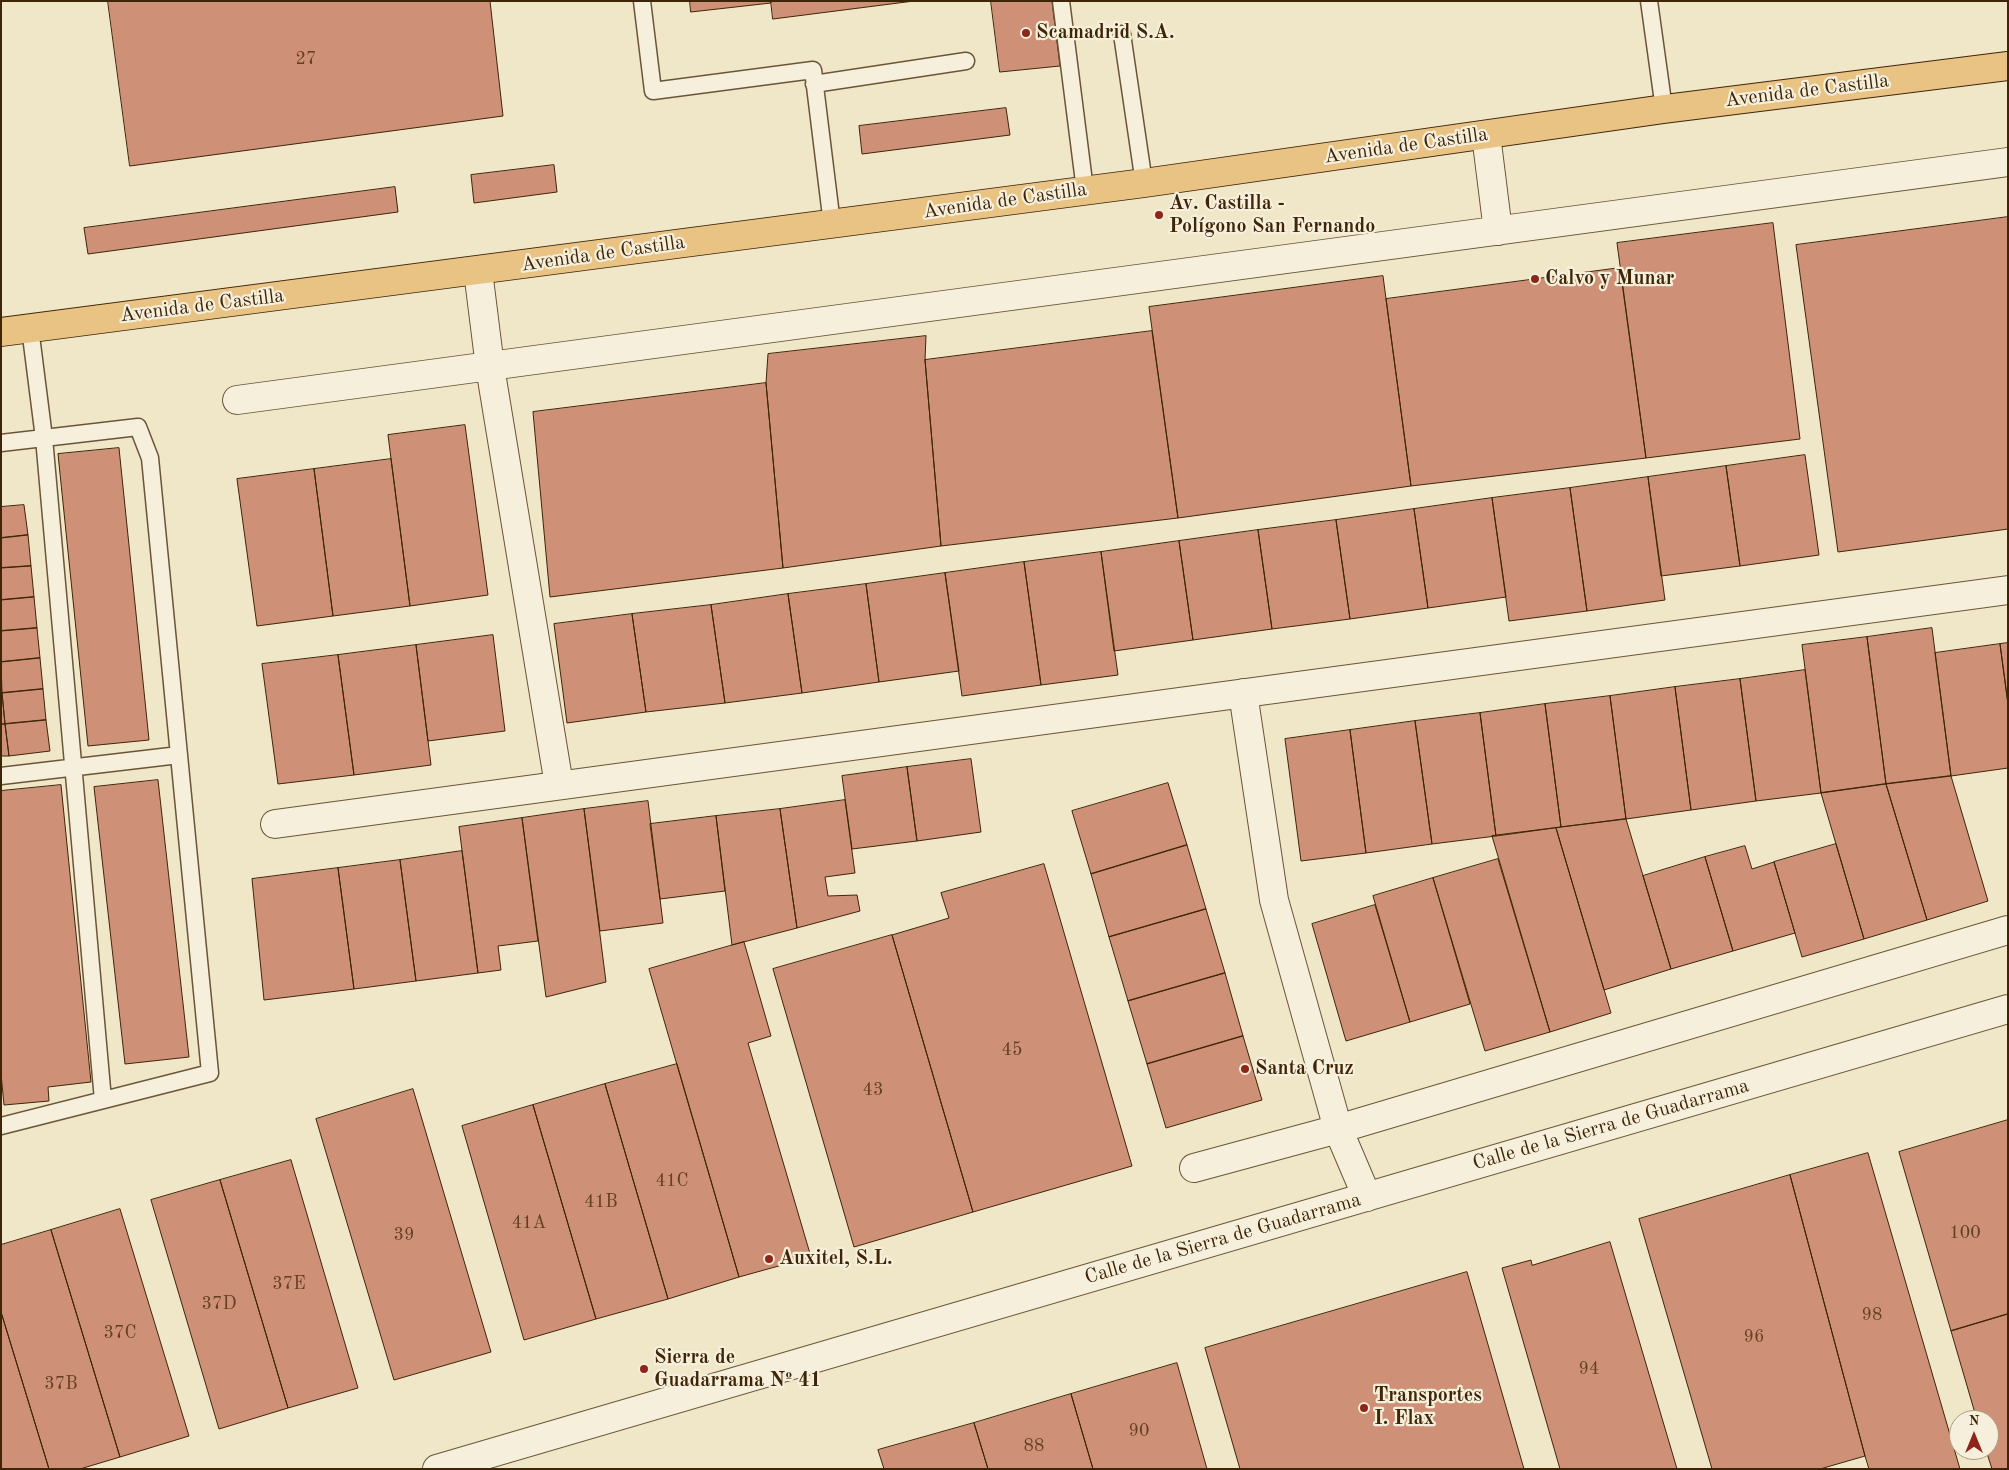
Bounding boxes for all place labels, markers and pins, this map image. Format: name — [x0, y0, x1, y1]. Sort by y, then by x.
place label: Scamadrid S.A. — [1036, 21, 1174, 45]
marker: Scamadrid S.A. — [1020, 27, 1032, 39]
place label: Av. Castilla - Polígono San Fernando — [1169, 192, 1375, 239]
marker: Av. Castilla - Polígono San Fernando — [1153, 209, 1165, 221]
place label: Calvo y Munar — [1545, 267, 1675, 291]
marker: Calvo y Munar — [1529, 273, 1541, 285]
place label: Santa Cruz — [1255, 1057, 1354, 1081]
marker: Santa Cruz — [1239, 1063, 1251, 1075]
place label: Auxitel, S.L. — [779, 1247, 892, 1271]
marker: Auxitel, S.L. — [763, 1253, 775, 1265]
place label: Sierra de Guadarrama Nº 41 — [654, 1346, 821, 1393]
marker: Sierra de Guadarrama Nº 41 — [638, 1363, 650, 1375]
place label: Transportes I. Flax — [1374, 1384, 1482, 1431]
marker: Transportes I. Flax — [1358, 1402, 1370, 1414]

